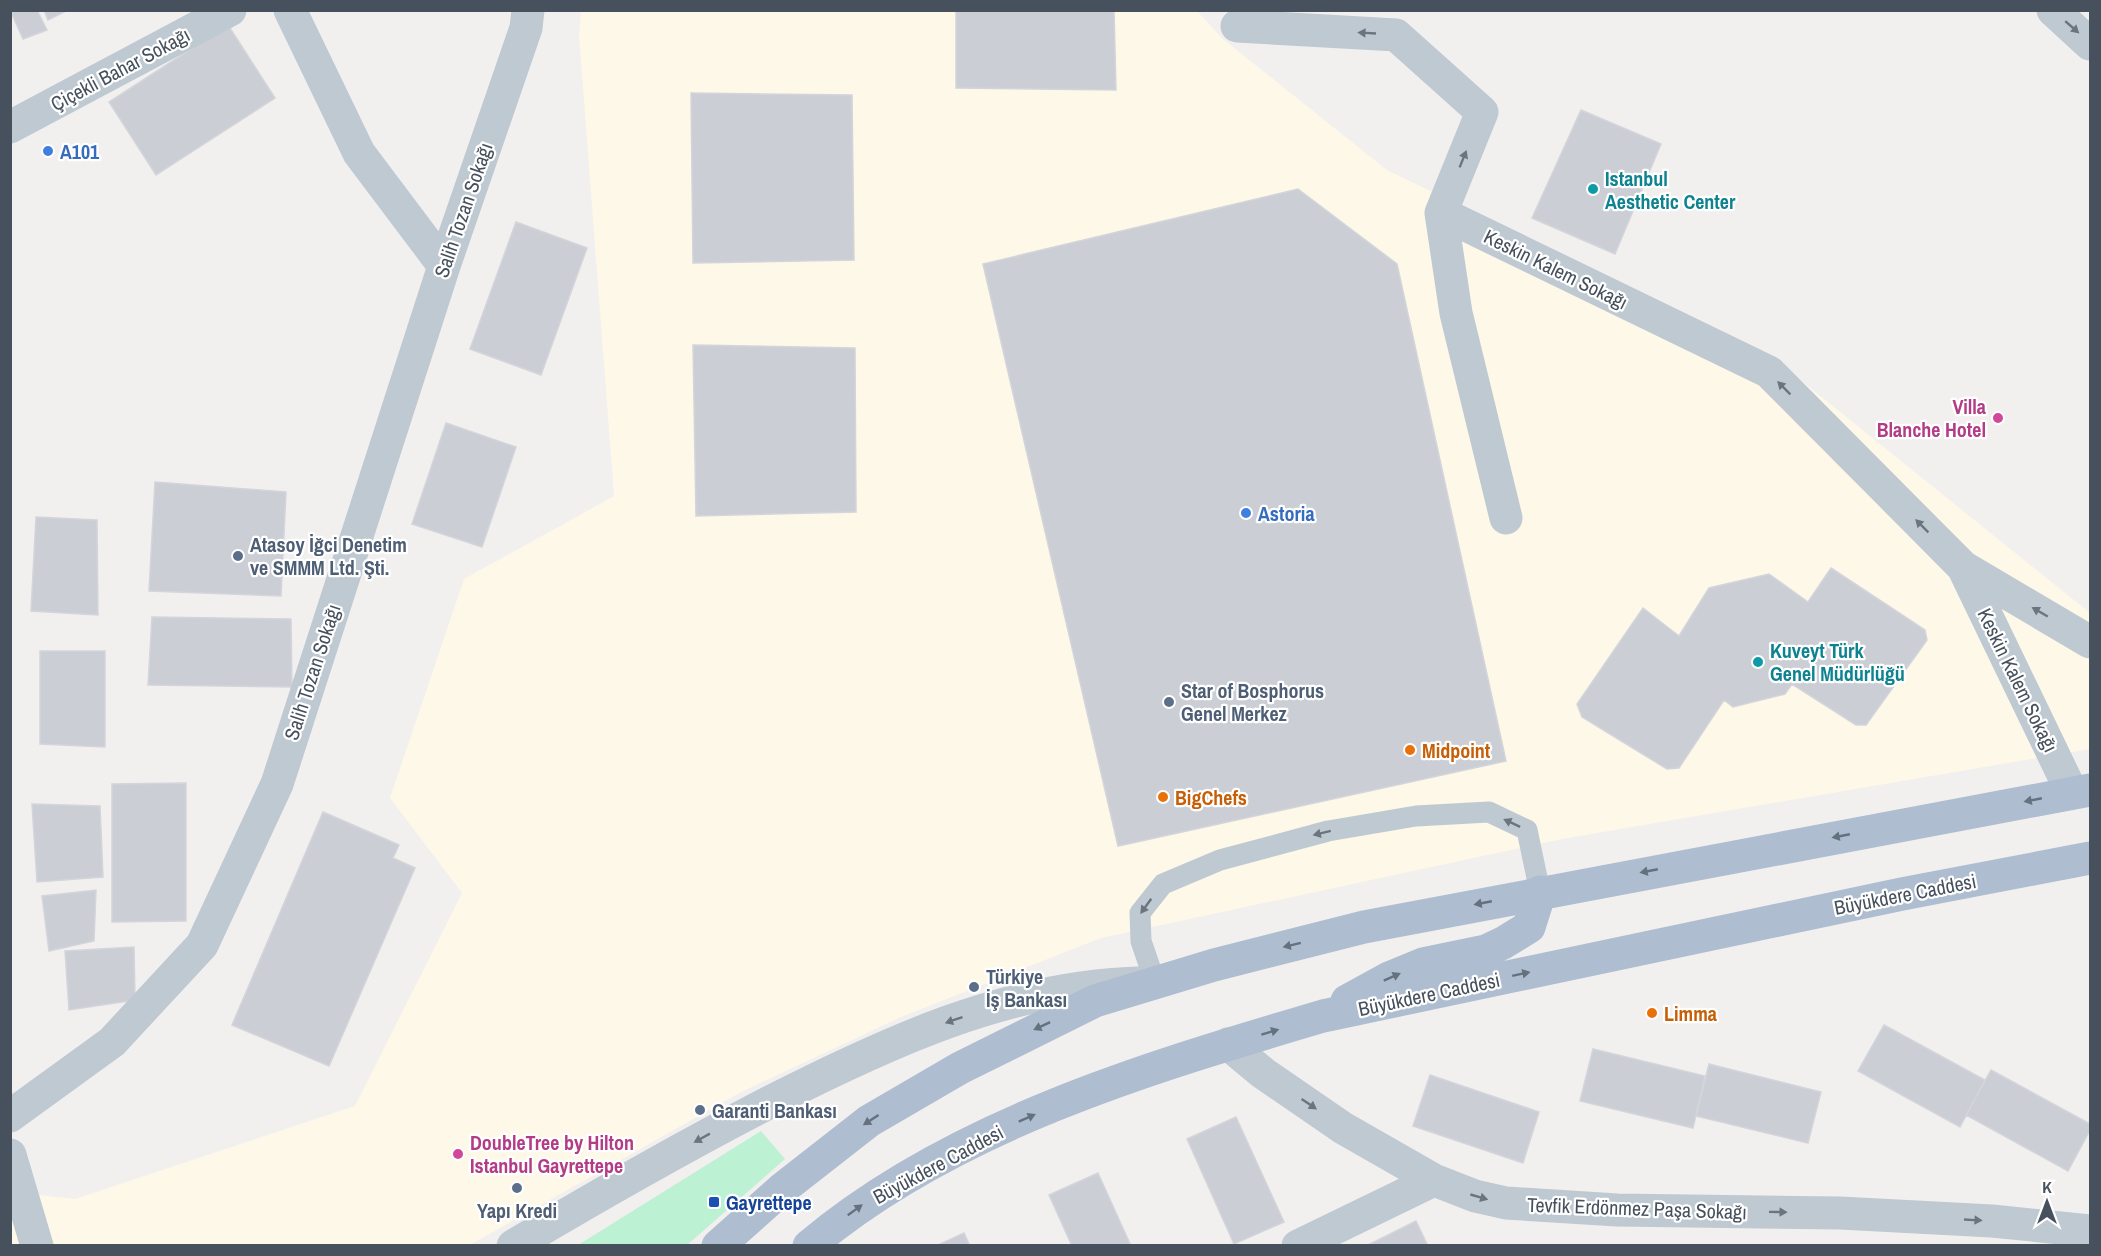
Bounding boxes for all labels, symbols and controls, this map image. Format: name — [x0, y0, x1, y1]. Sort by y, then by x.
one-way arrow — [2064, 20, 2079, 33]
street label: Çiçekli Bahar Sokağı — [46, 21, 194, 117]
one-way arrow — [1357, 29, 1376, 38]
place label: A101 — [60, 138, 100, 165]
street label: Salih Tozan Sokağı — [427, 139, 499, 281]
marker: A101 — [41, 144, 55, 158]
one-way arrow — [1459, 150, 1468, 168]
place label: Istanbul Aesthetic Center — [1605, 165, 1736, 215]
marker: Istanbul Aesthetic Center — [1586, 182, 1600, 196]
street label: Keskin Kalem Sokağı — [1480, 222, 1632, 316]
one-way arrow — [1777, 380, 1791, 395]
place label: Villa Blanche Hotel — [1877, 393, 1986, 443]
marker: Villa Blanche Hotel — [1991, 411, 2005, 425]
place label: Astoria — [1258, 500, 1315, 527]
marker: Astoria — [1239, 506, 1253, 520]
one-way arrow — [1915, 519, 1929, 533]
place label: Atasoy İğci Denetim ve SMMM Ltd. Şti. — [250, 531, 407, 581]
marker: Atasoy İğci Denetim ve SMMM Ltd. Şti. — [231, 549, 245, 563]
street label: Salih Tozan Sokağı — [277, 601, 347, 743]
street label: Keskin Kalem Sokağı — [1971, 604, 2065, 756]
one-way arrow — [2031, 607, 2048, 617]
place label: Kuveyt Türk Genel Müdürlüğü — [1770, 637, 1905, 687]
marker: Kuveyt Türk Genel Müdürlüğü — [1751, 655, 1765, 669]
place label: Star of Bosphorus Genel Merkez — [1181, 677, 1324, 727]
marker: Star of Bosphorus Genel Merkez — [1162, 695, 1176, 709]
place label: Midpoint — [1422, 737, 1491, 764]
marker: Midpoint — [1403, 743, 1417, 757]
place label: BigChefs — [1175, 784, 1247, 811]
marker: BigChefs — [1156, 790, 1170, 804]
one-way arrow — [2023, 796, 2042, 805]
one-way arrow — [1504, 819, 1521, 828]
one-way arrow — [1312, 829, 1331, 839]
one-way arrow — [1831, 831, 1850, 840]
one-way arrow — [1640, 867, 1659, 876]
street label: Büyükdere Caddesi — [1832, 867, 1978, 921]
one-way arrow — [1140, 898, 1152, 914]
one-way arrow — [1473, 899, 1492, 909]
one-way arrow — [1283, 940, 1301, 950]
place label: Türkiye İş Bankası — [986, 963, 1067, 1013]
street label: Büyükdere Caddesi — [1356, 966, 1502, 1022]
one-way arrow — [1512, 969, 1531, 978]
one-way arrow — [1383, 972, 1401, 982]
marker: Türkiye İş Bankası — [967, 980, 981, 994]
place label: Limma — [1664, 1000, 1717, 1027]
marker: Limma — [1645, 1006, 1659, 1020]
one-way arrow — [945, 1015, 963, 1025]
one-way arrow — [1032, 1021, 1050, 1031]
one-way arrow — [1261, 1027, 1279, 1036]
place label: Garanti Bankası — [712, 1097, 837, 1124]
one-way arrow — [1300, 1098, 1316, 1110]
marker: Garanti Bankası — [693, 1103, 707, 1117]
one-way arrow — [1018, 1113, 1036, 1123]
one-way arrow — [863, 1114, 879, 1125]
street label: Büyükdere Caddesi — [868, 1118, 1008, 1210]
place label: DoubleTree by Hilton Istanbul Gayrettepe — [470, 1129, 634, 1179]
one-way arrow — [693, 1133, 710, 1143]
marker: DoubleTree by Hilton Istanbul Gayrettepe — [451, 1147, 465, 1161]
north arrow — [2017, 1172, 2077, 1232]
text: K — [2042, 1176, 2052, 1198]
marker: Yapı Kredi — [510, 1181, 524, 1195]
place label: Gayrettepe — [726, 1189, 812, 1216]
street label: Tevfik Erdönmez Paşa Sokağı — [1527, 1191, 1747, 1225]
one-way arrow — [1470, 1193, 1488, 1202]
marker: Gayrettepe — [707, 1195, 721, 1209]
place label: Yapı Kredi — [477, 1197, 557, 1224]
one-way arrow — [846, 1204, 862, 1216]
one-way arrow — [1769, 1207, 1788, 1217]
one-way arrow — [1964, 1215, 1983, 1225]

